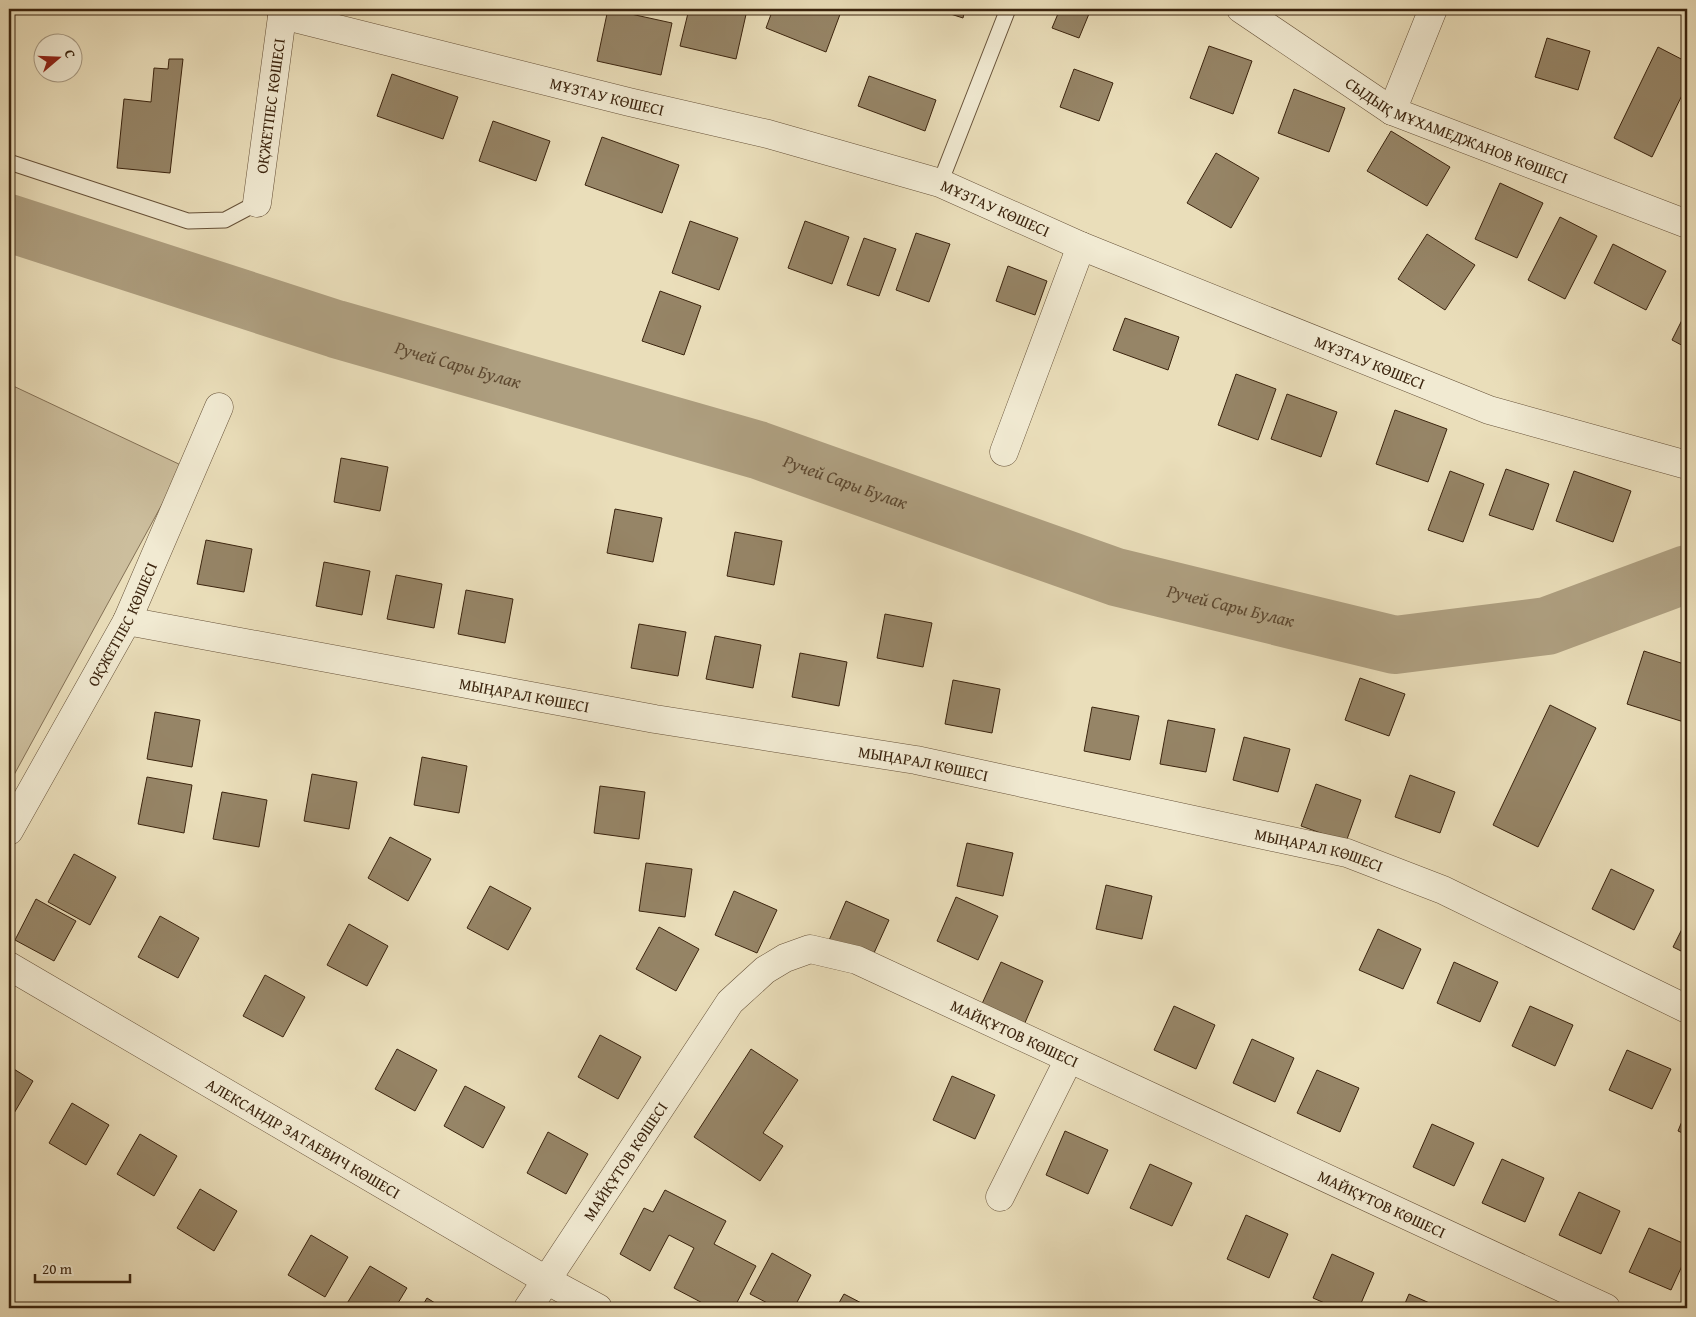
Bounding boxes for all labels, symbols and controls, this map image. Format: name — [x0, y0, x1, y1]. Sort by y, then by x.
north arrow — [32, 32, 82, 82]
street label: ОҚЖЕТПЕС КӨШЕСІ — [249, 37, 291, 175]
text: С — [60, 47, 81, 61]
street label: МҰЗТАУ КӨШЕСІ — [547, 71, 667, 122]
street label: СЫДЫҚ МҰХАМЕДЖАНОВ КӨШЕСІ — [1341, 71, 1572, 189]
street label: МҰЗТАУ КӨШЕСІ — [937, 173, 1054, 243]
street label: МҰЗТАУ КӨШЕСІ — [1311, 329, 1429, 395]
water label: Ручей Сары Булак — [391, 333, 525, 395]
water label: Ручей Сары Булак — [779, 446, 912, 516]
street label: ОҚЖЕТПЕС КӨШЕСІ — [81, 558, 163, 691]
water label: Ручей Сары Булак — [1164, 576, 1298, 634]
street label: МЫҢАРАЛ КӨШЕСІ — [457, 671, 591, 719]
street label: МЫҢАРАЛ КӨШЕСІ — [857, 739, 991, 787]
street label: МЫҢАРАЛ КӨШЕСІ — [1252, 821, 1387, 878]
street label: МАЙҚҰТОВ КӨШЕСІ — [947, 993, 1083, 1073]
street label: АЛЕКСАНДР ЗАТАЕВИЧ КӨШЕСІ — [202, 1072, 405, 1204]
street label: МАЙҚҰТОВ КӨШЕСІ — [577, 1097, 673, 1226]
street label: МАЙҚҰТОВ КӨШЕСІ — [1314, 1164, 1450, 1244]
scale bar — [35, 1252, 130, 1284]
text: 20 m — [42, 1258, 73, 1279]

